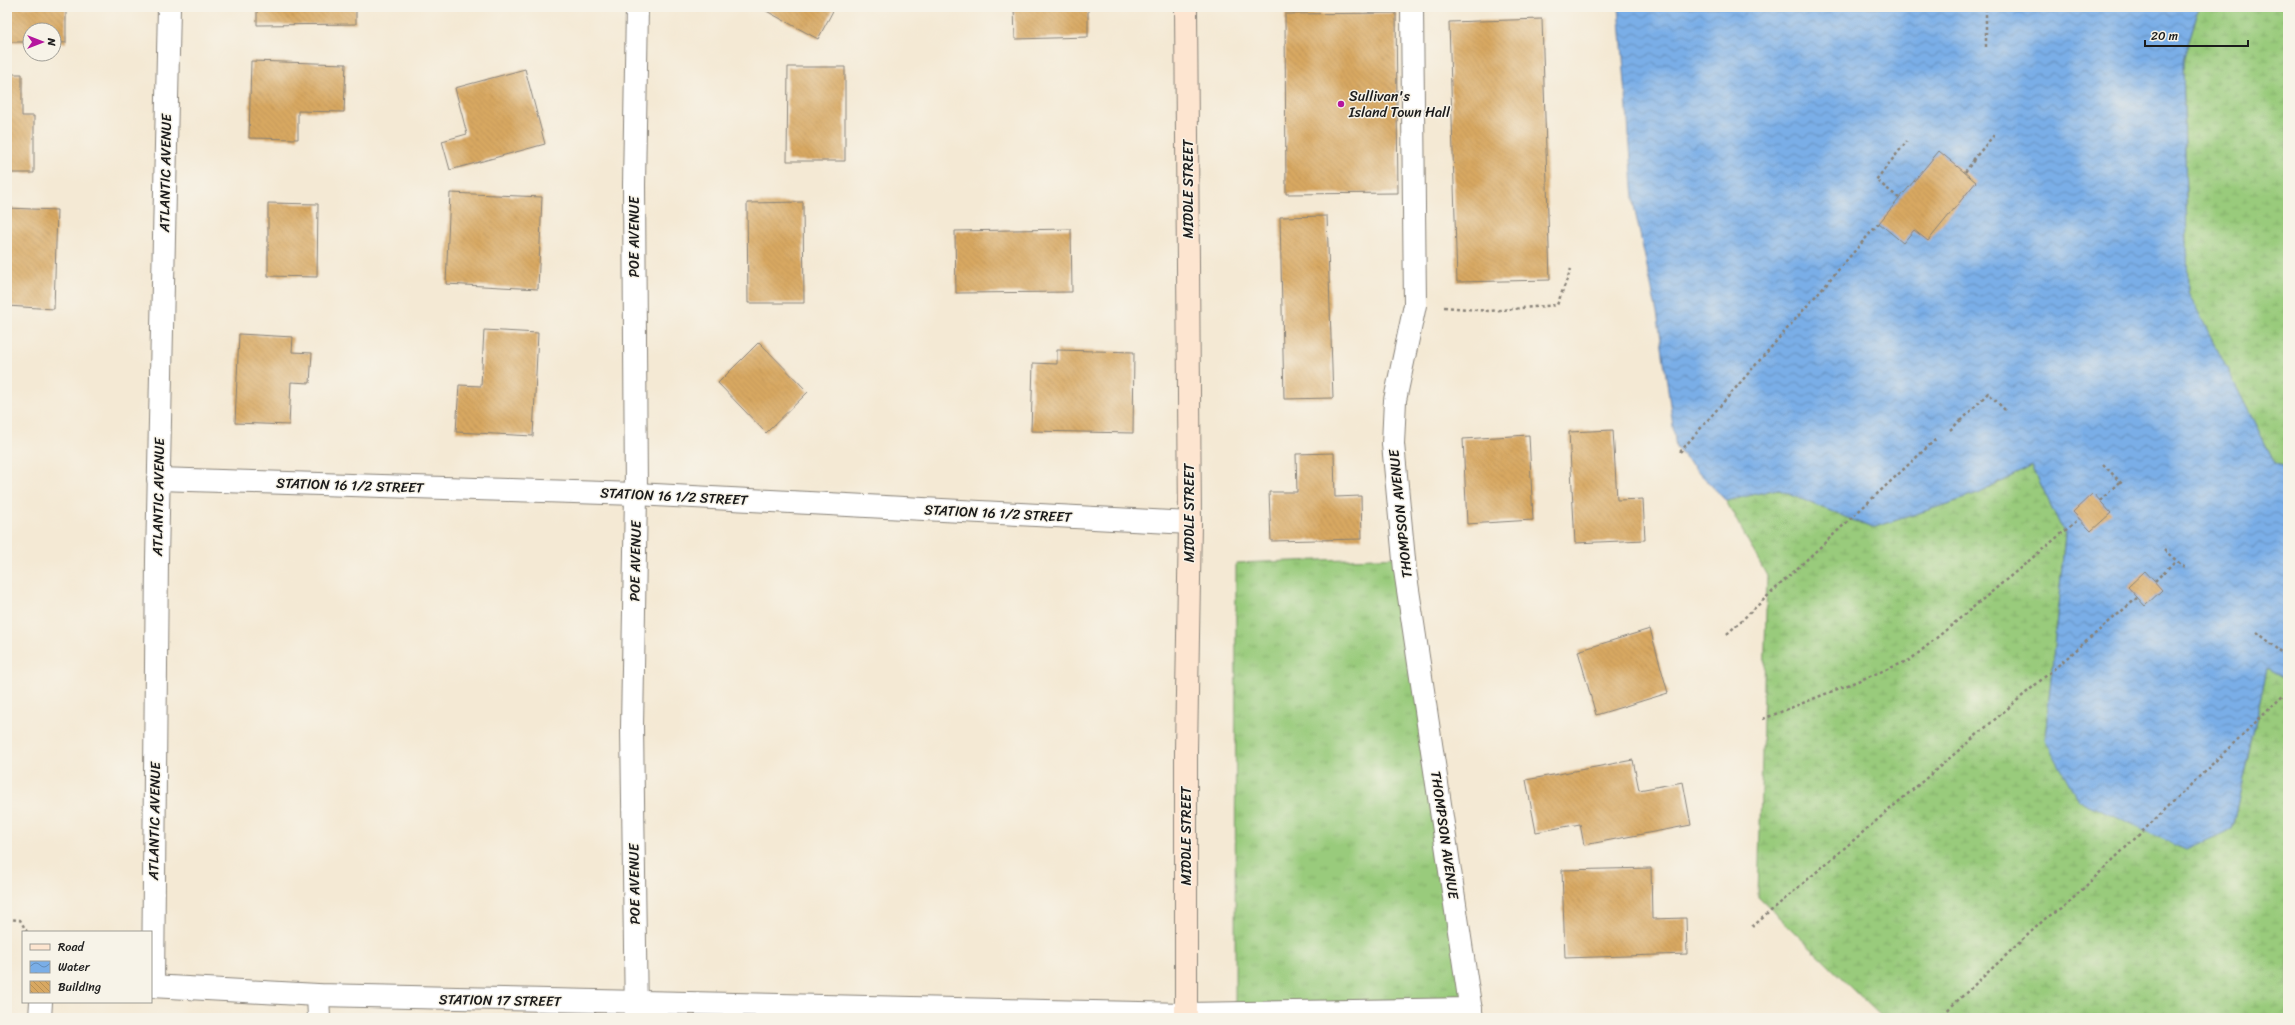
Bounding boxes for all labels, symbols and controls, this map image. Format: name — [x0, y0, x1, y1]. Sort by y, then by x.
north arrow — [22, 22, 62, 62]
scale bar — [2145, 22, 2248, 48]
text: 20 m — [2151, 25, 2178, 47]
text: N — [42, 37, 61, 46]
place label: Sullivan's Island Town Hall — [1348, 84, 1451, 125]
marker: Sullivan's Island Town Hall — [1336, 99, 1346, 109]
street label: ATLANTIC AVENUE — [152, 112, 179, 233]
street label: MIDDLE STREET — [1176, 138, 1201, 238]
street label: POE AVENUE — [622, 195, 647, 277]
street label: ATLANTIC AVENUE — [145, 436, 172, 557]
street label: THOMPSON AVENUE — [1381, 447, 1420, 579]
street label: MIDDLE STREET — [1177, 462, 1202, 562]
street label: STATION 16 1/2 STREET — [276, 470, 425, 501]
street label: STATION 16 1/2 STREET — [600, 480, 750, 513]
street label: STATION 16 1/2 STREET — [924, 497, 1074, 530]
street label: POE AVENUE — [622, 519, 649, 602]
street label: ATLANTIC AVENUE — [141, 760, 168, 881]
street label: THOMPSON AVENUE — [1423, 770, 1466, 902]
street label: MIDDLE STREET — [1174, 785, 1199, 885]
street label: POE AVENUE — [621, 842, 648, 925]
legend — [22, 931, 152, 1003]
text: Road — [58, 936, 85, 958]
text: Water — [58, 956, 91, 978]
text: Building — [58, 976, 101, 998]
street label: STATION 17 STREET — [439, 987, 563, 1014]

